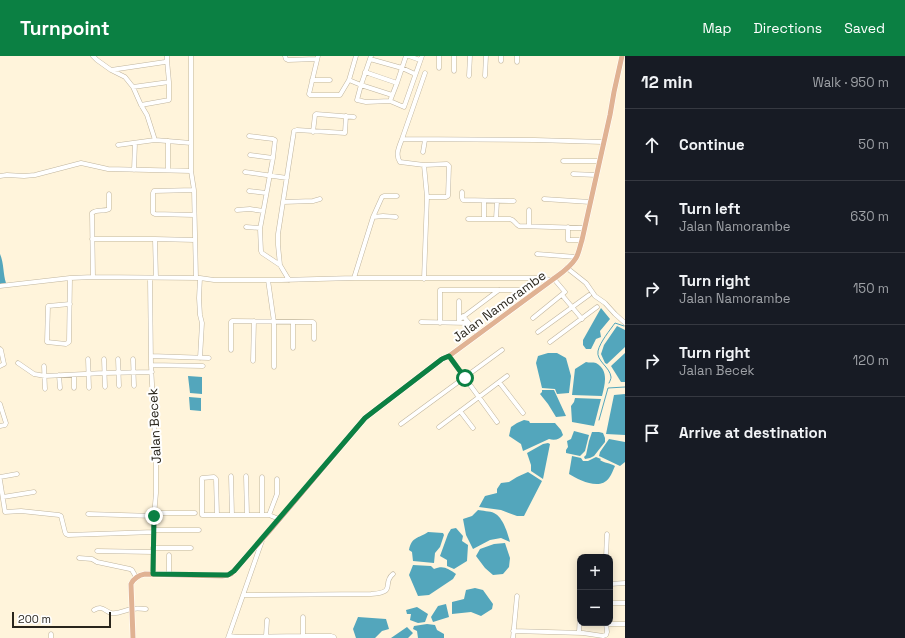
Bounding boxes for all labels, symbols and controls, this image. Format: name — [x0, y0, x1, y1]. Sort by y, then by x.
text: Turnpoint — [20, 16, 110, 41]
text: Map — [702, 19, 732, 37]
text: Directions — [754, 19, 822, 37]
text: Saved — [844, 19, 885, 37]
text: 12 min — [641, 71, 693, 93]
text: Walk · 950 m — [812, 74, 889, 91]
icon: ahead — [641, 134, 663, 156]
text: Continue — [679, 135, 745, 154]
text: 50 m — [858, 136, 889, 153]
text: Turn left — [679, 199, 741, 218]
icon: left — [641, 206, 663, 228]
text: 630 m — [850, 208, 889, 225]
text: Jalan Namorambe — [679, 218, 791, 235]
street label: Jalan Namorambe — [449, 267, 549, 346]
text: Turn right — [679, 271, 750, 290]
icon: right — [641, 278, 663, 300]
text: 150 m — [853, 280, 889, 297]
text: Jalan Namorambe — [679, 290, 791, 307]
text: Turn right — [679, 343, 750, 362]
icon: right — [641, 350, 663, 372]
text: 120 m — [853, 352, 889, 369]
text: Jalan Becek — [679, 362, 755, 379]
route start — [456, 369, 474, 387]
street label: Jalan Becek — [144, 388, 165, 464]
icon: arrive — [641, 422, 663, 444]
text: Arrive at destination — [679, 423, 827, 442]
route end — [145, 507, 163, 525]
map controls — [577, 554, 613, 626]
button: + — [577, 554, 613, 590]
button: − — [577, 590, 613, 626]
scale bar — [12, 610, 111, 629]
text: 200 m — [18, 612, 51, 626]

